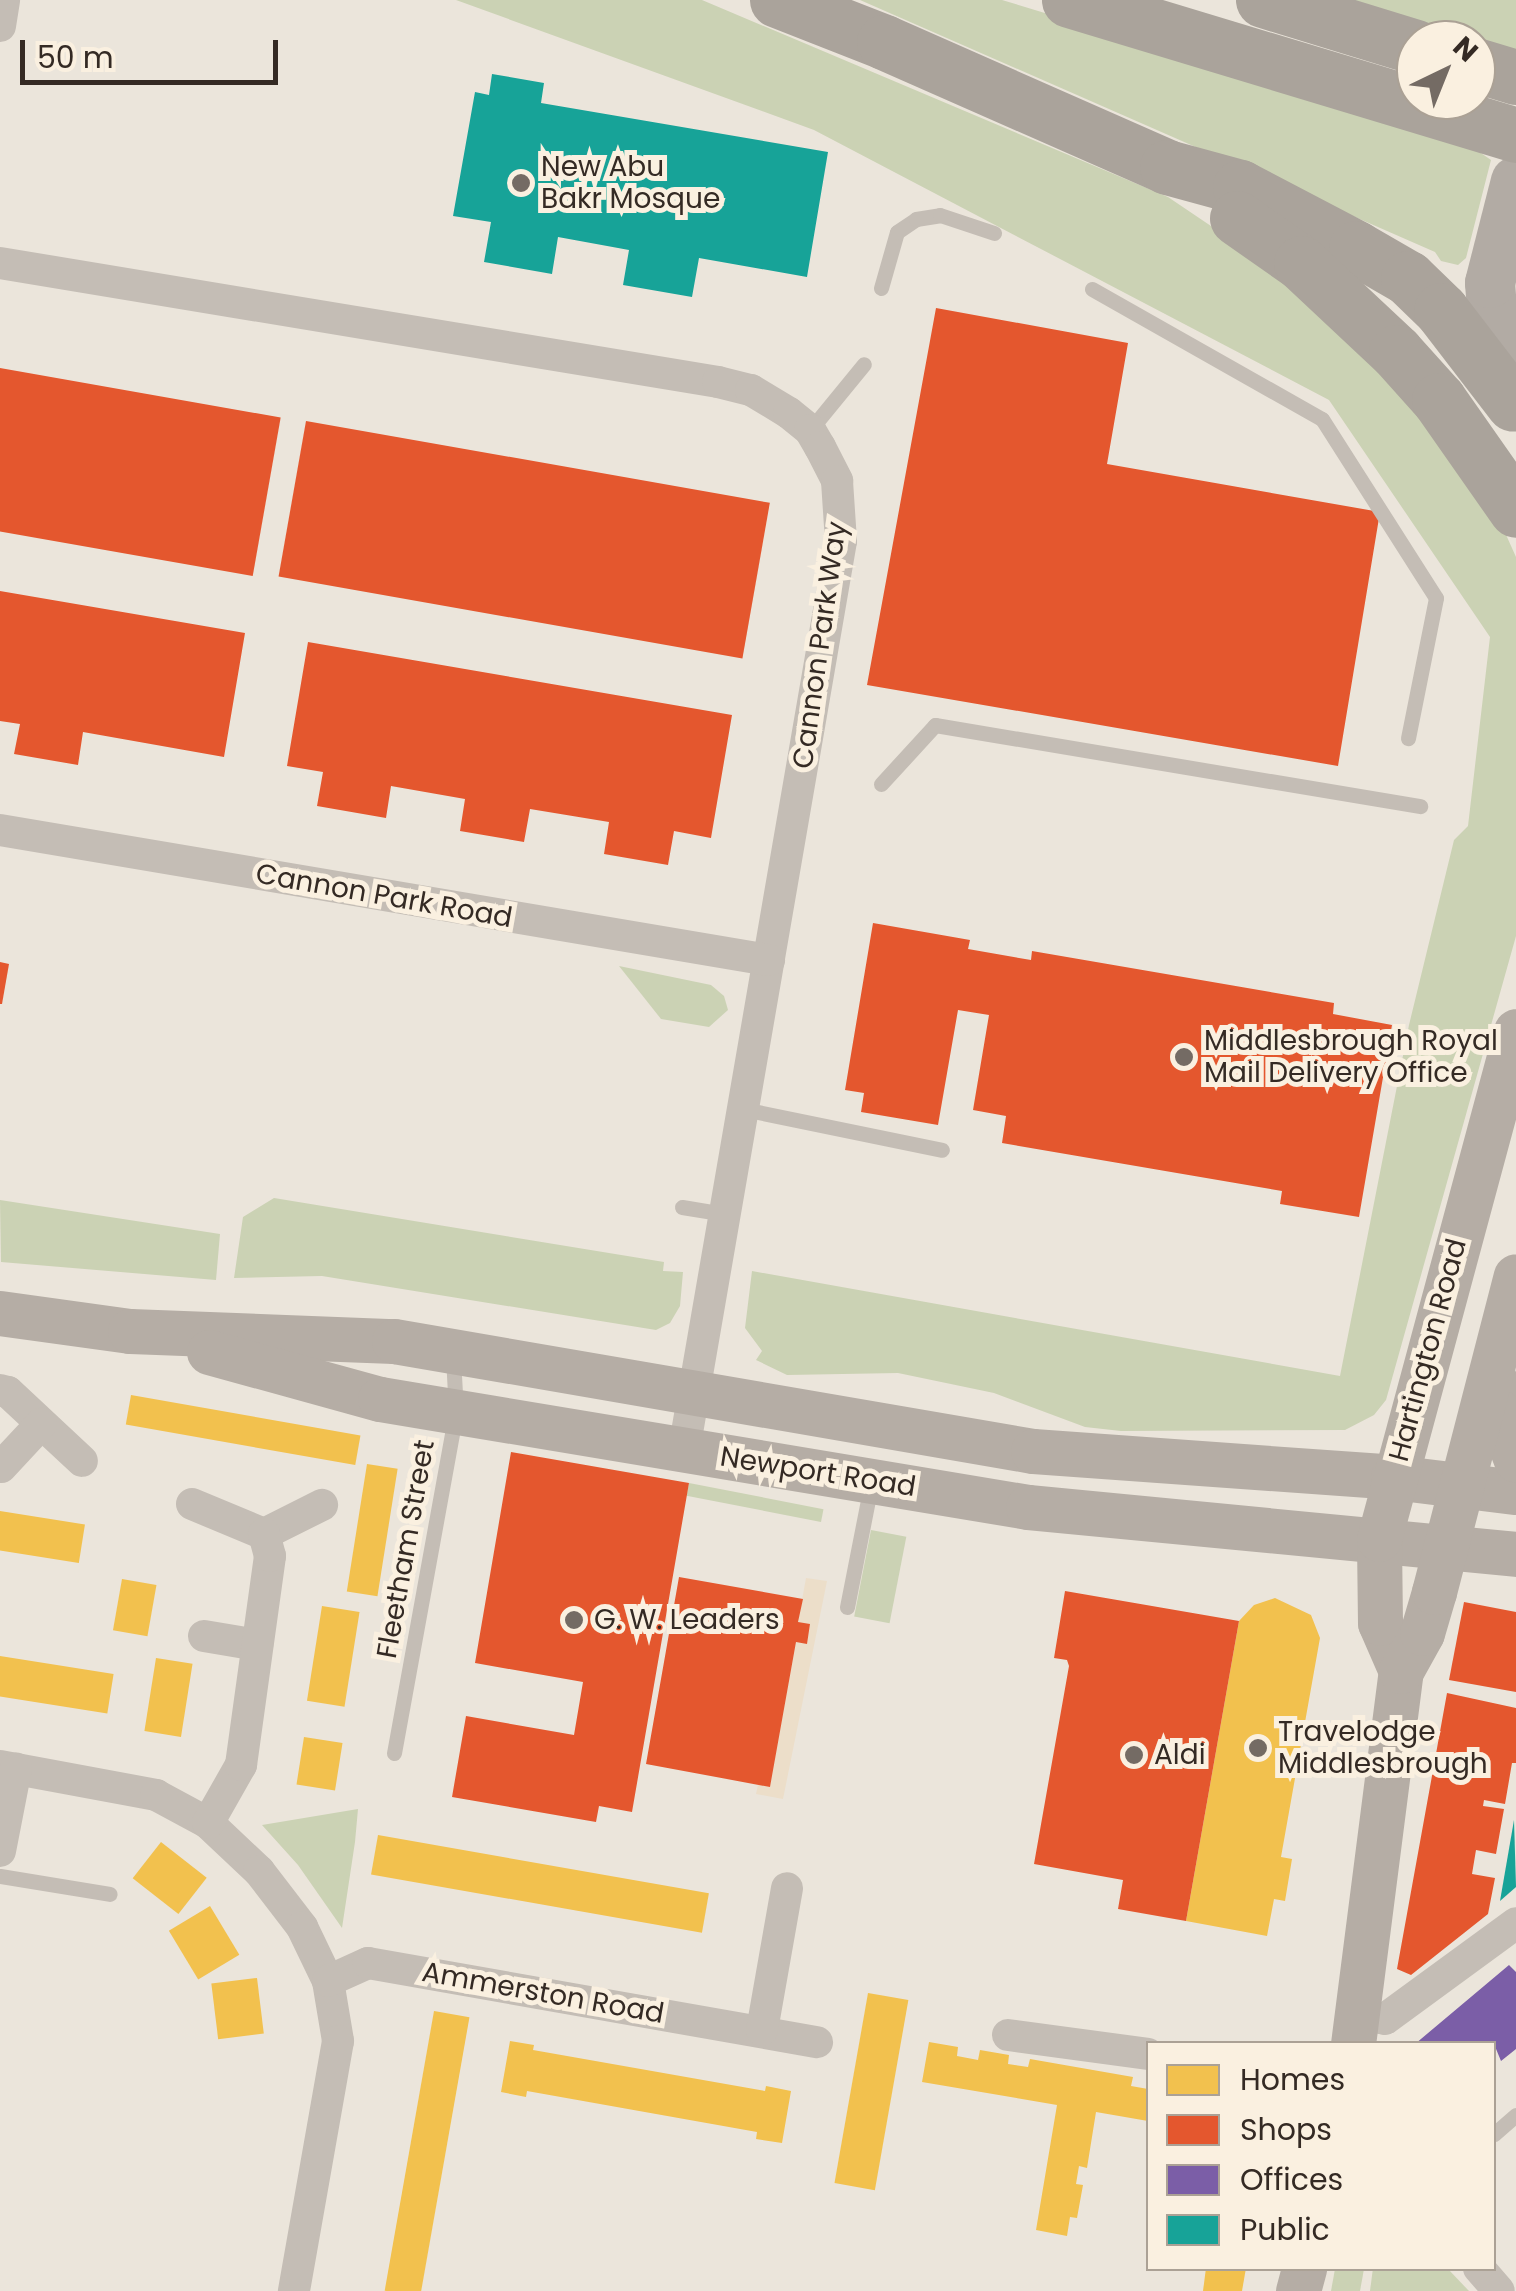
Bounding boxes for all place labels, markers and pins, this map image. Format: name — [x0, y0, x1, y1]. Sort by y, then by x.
place label: New Abu Bakr Mosque — [541, 150, 720, 216]
marker: New Abu Bakr Mosque — [510, 172, 532, 194]
place label: Middlesbrough Royal Mail Delivery Office — [1204, 1024, 1498, 1090]
marker: Middlesbrough Royal Mail Delivery Office — [1173, 1046, 1195, 1068]
place label: G. W. Leaders — [594, 1603, 780, 1637]
marker: G. W. Leaders — [563, 1609, 585, 1631]
place label: Travelodge Middlesbrough — [1278, 1715, 1488, 1781]
marker: Travelodge Middlesbrough — [1247, 1737, 1269, 1759]
place label: Aldi — [1154, 1738, 1206, 1772]
marker: Aldi — [1123, 1744, 1145, 1766]

